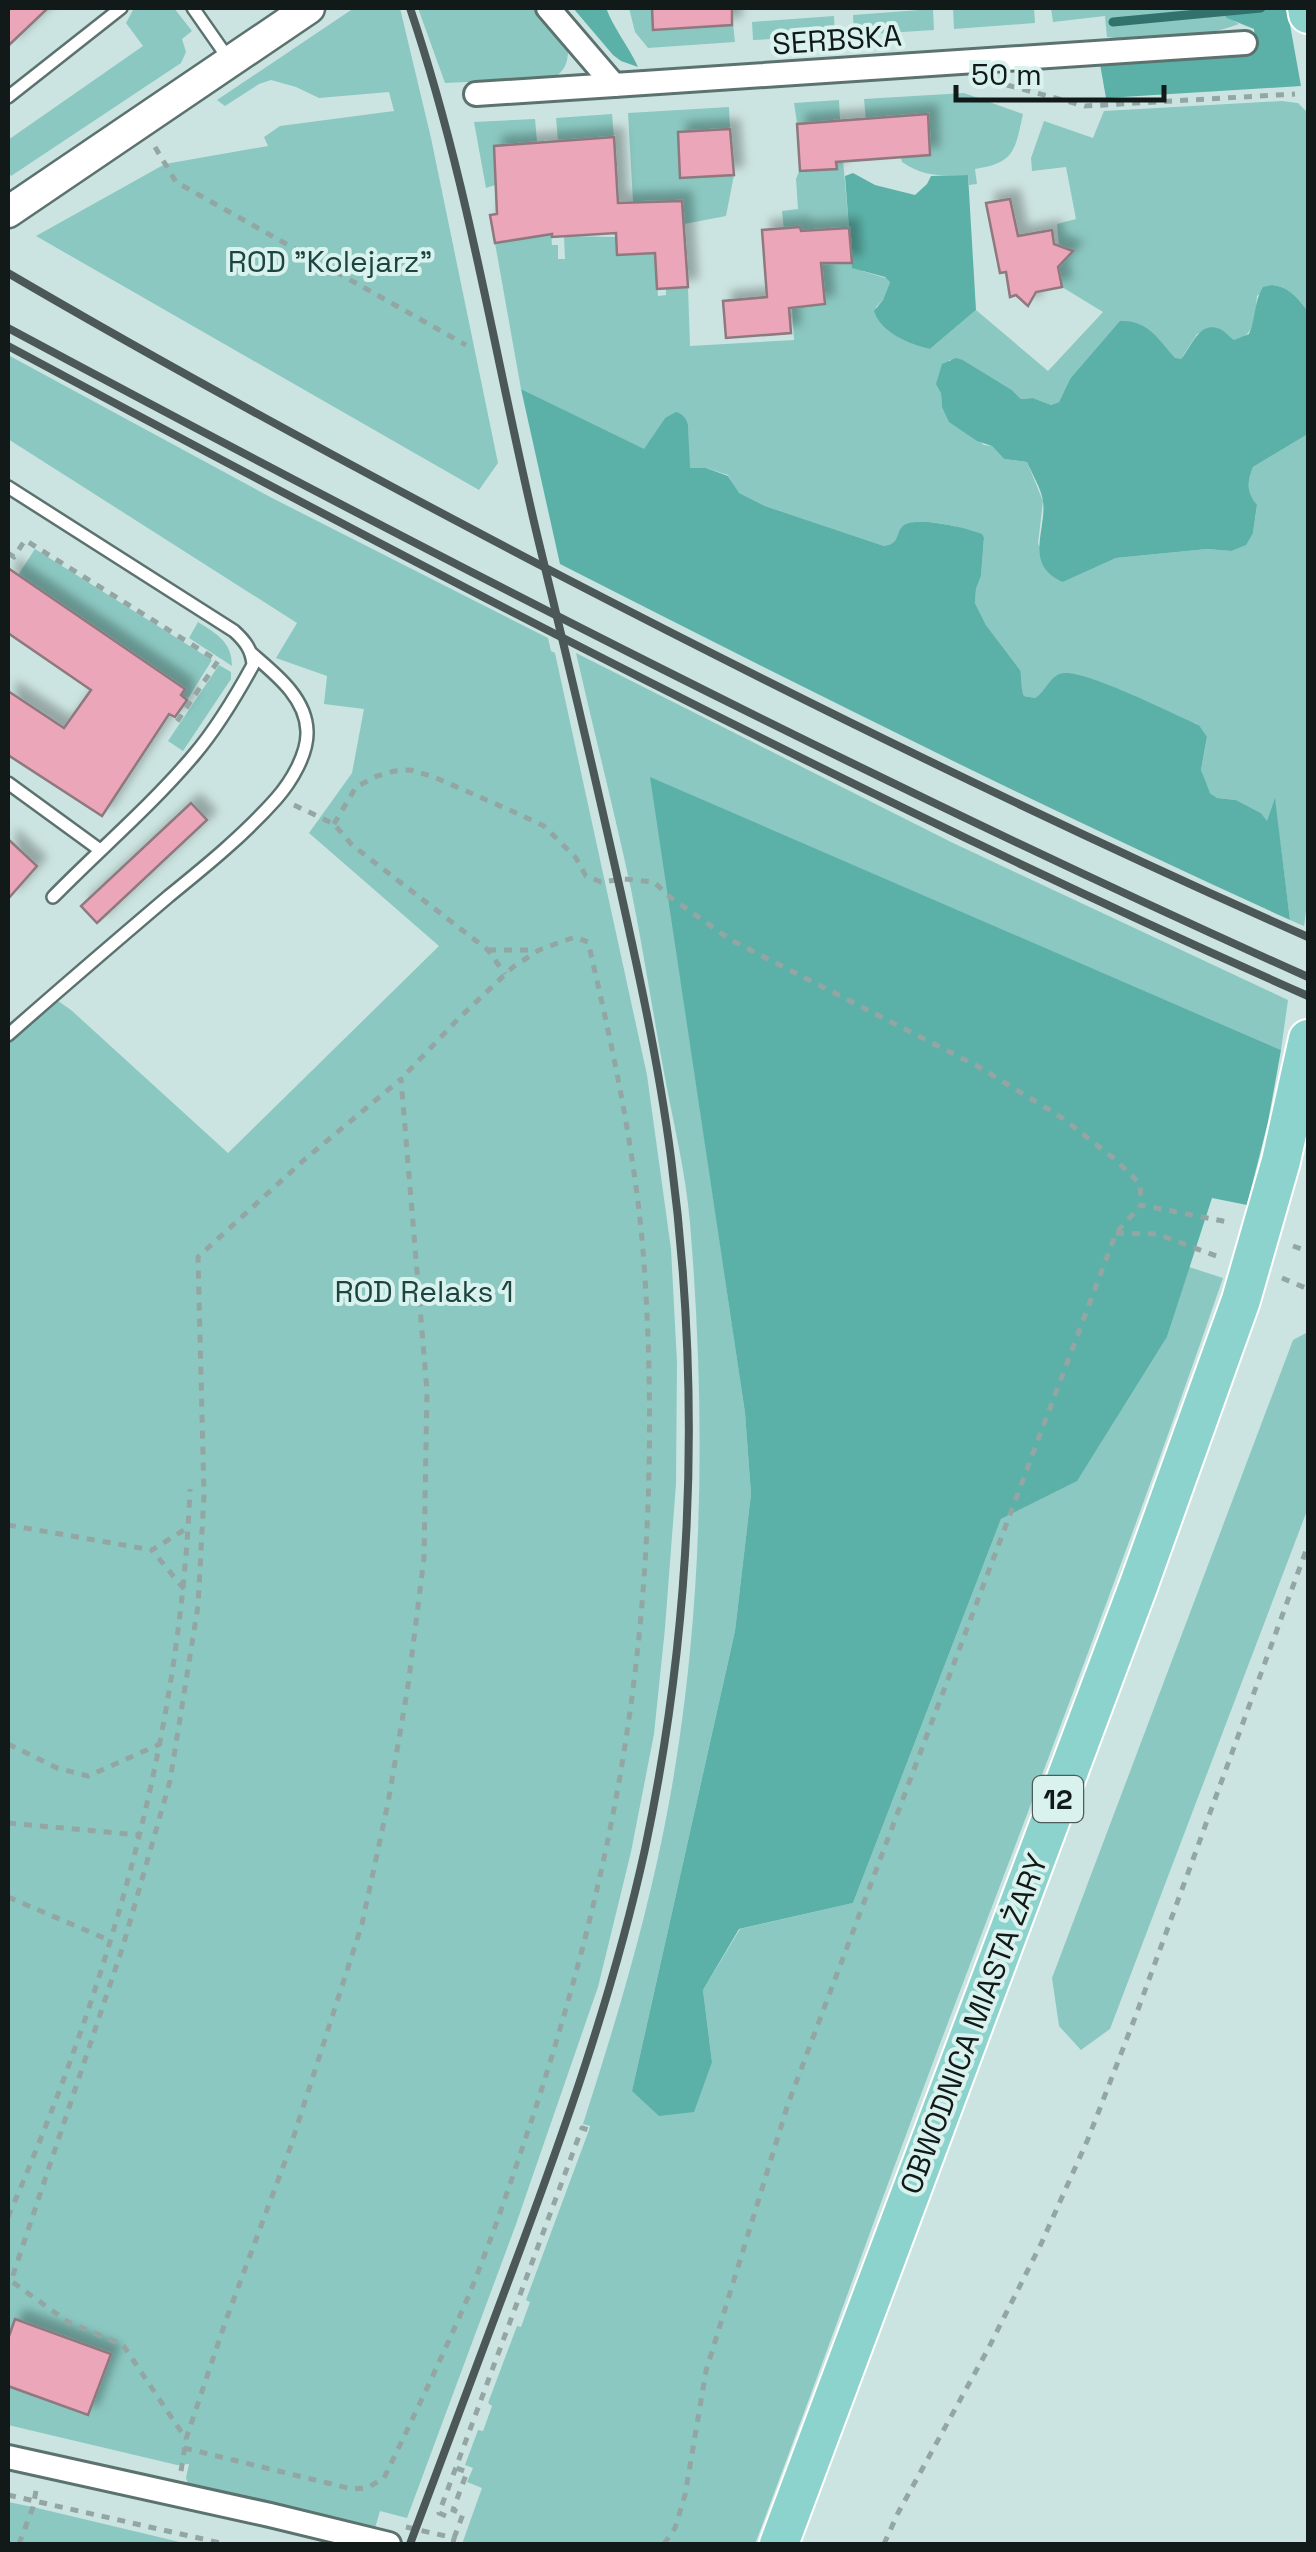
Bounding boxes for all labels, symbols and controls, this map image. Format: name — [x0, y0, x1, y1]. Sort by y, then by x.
street label: SERBSKA — [771, 16, 903, 63]
scale bar — [956, 40, 1164, 102]
text: 50 m — [971, 55, 1042, 94]
park label: ROD "Kolejarz" — [228, 242, 432, 281]
park label: ROD Relaks 1 — [335, 1272, 513, 1311]
road number: 12 — [1033, 1776, 1083, 1822]
street label: OBWODNICA MIASTA ŻARY — [891, 1848, 1056, 2199]

